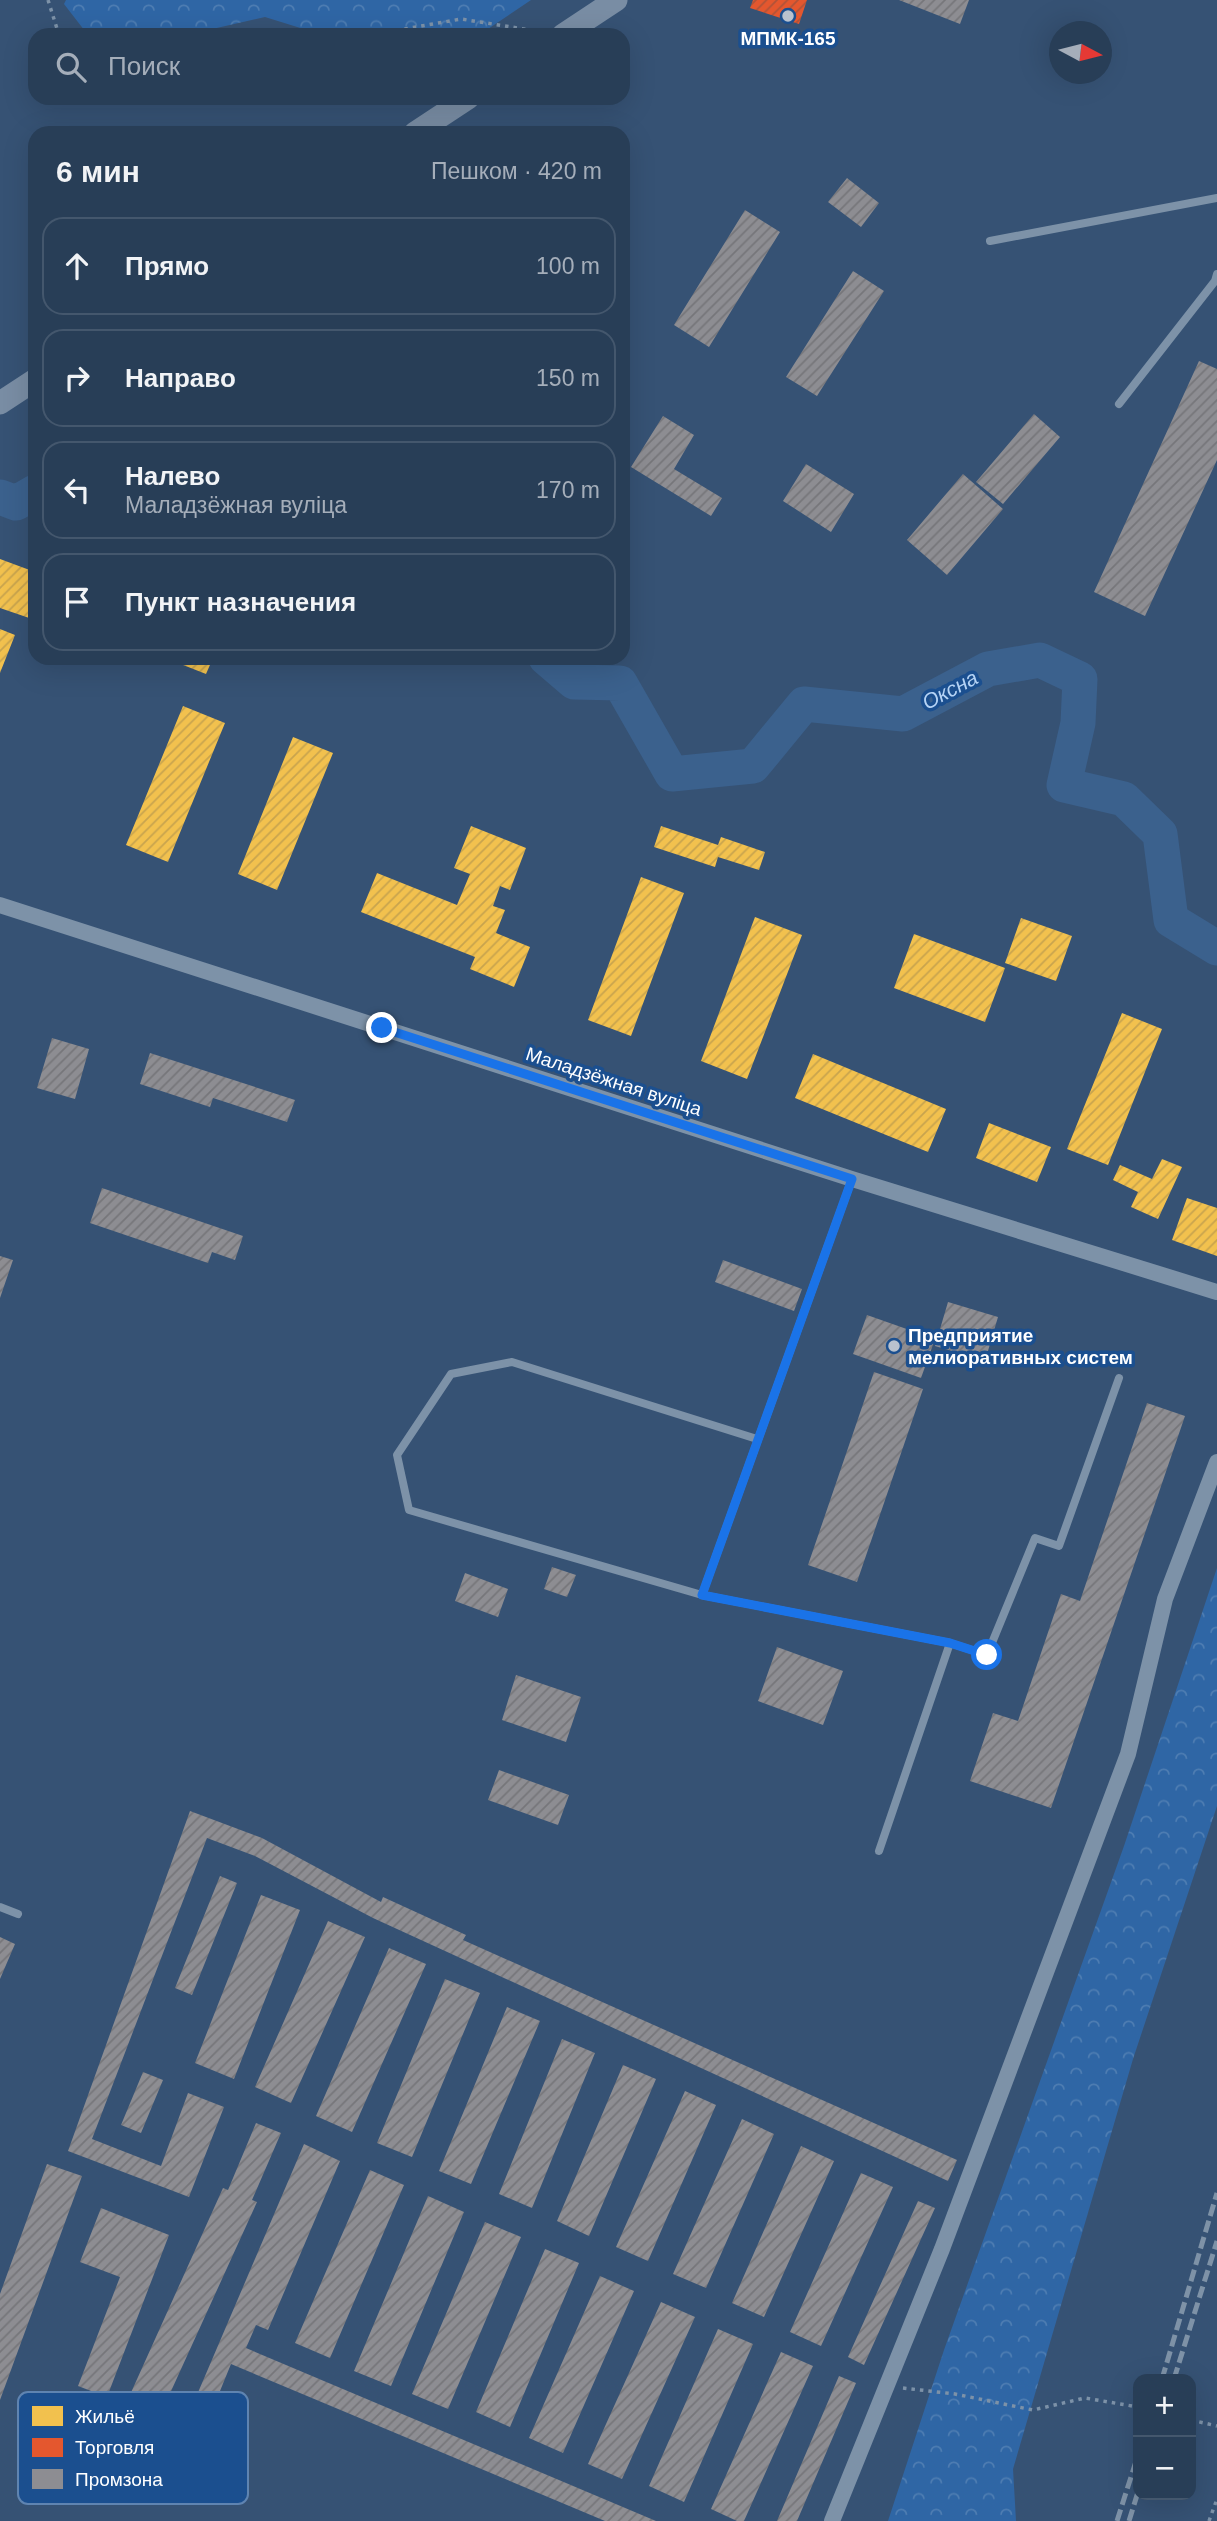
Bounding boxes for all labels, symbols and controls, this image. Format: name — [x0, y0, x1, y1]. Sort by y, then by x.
marker: МПМК-165 — [780, 8, 796, 24]
north arrow — [1049, 21, 1112, 84]
search box — [28, 28, 630, 105]
place label: МПМК-165 — [741, 28, 836, 49]
icon: search — [52, 48, 90, 86]
text: Поиск — [108, 51, 180, 81]
text: 6 мин — [56, 155, 140, 188]
text: Пешком · 420 m — [431, 158, 602, 184]
icon: ahead — [58, 247, 96, 285]
text: Прямо — [125, 251, 209, 281]
text: 100 m — [536, 253, 600, 279]
icon: right — [58, 359, 96, 397]
text: Направо — [125, 363, 236, 393]
text: 150 m — [536, 365, 600, 391]
text: Налево — [125, 461, 220, 491]
icon: left — [58, 471, 96, 509]
text: 170 m — [536, 477, 600, 503]
text: Маладзёжная вуліца — [125, 492, 347, 518]
icon: arrive — [58, 583, 96, 621]
text: Пункт назначения — [125, 587, 356, 617]
water label: Оксна — [918, 665, 982, 714]
route end — [366, 1012, 397, 1043]
street label: Маладзёжная вуліца — [523, 1043, 705, 1120]
place label: Предприятие мелиоративных систем — [908, 1325, 1133, 1368]
marker: Предприятие мелиоративных систем — [886, 1338, 902, 1354]
route start — [971, 1639, 1002, 1670]
map controls — [1133, 2374, 1196, 2500]
button: + — [1133, 2374, 1196, 2437]
legend — [18, 2392, 248, 2504]
text: Жильё — [75, 2406, 135, 2427]
text: Торговля — [75, 2437, 154, 2458]
button: − — [1133, 2437, 1196, 2500]
text: Промзона — [75, 2469, 163, 2490]

